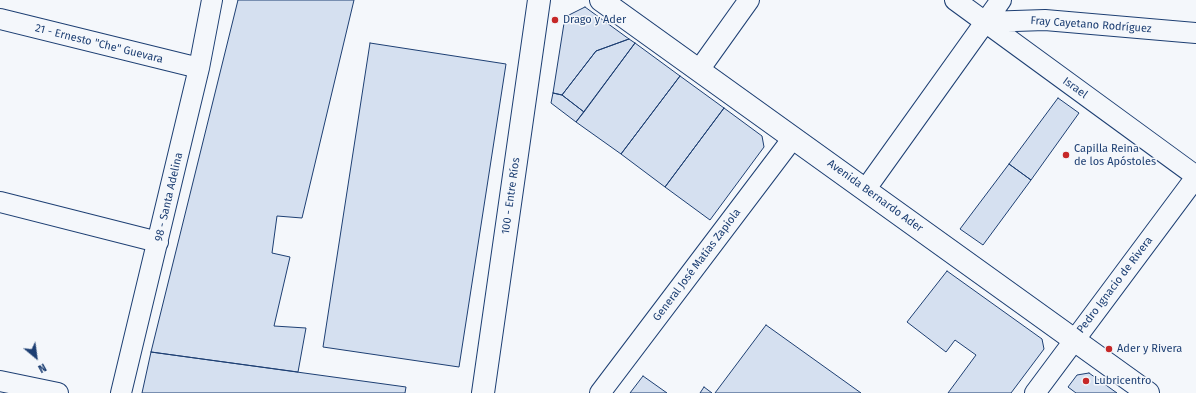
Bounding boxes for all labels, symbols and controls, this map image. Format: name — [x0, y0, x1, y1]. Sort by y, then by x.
place label: Drago y Ader — [563, 13, 626, 27]
street label: Fray Cayetano Rodríguez — [1030, 14, 1152, 36]
marker: Drago y Ader — [550, 15, 560, 25]
street label: 21 - Ernesto "Che" Guevara — [34, 22, 164, 66]
street label: Israel — [1060, 75, 1090, 101]
place label: Capilla Reina de los Apóstoles — [1074, 142, 1156, 168]
marker: Capilla Reina de los Apóstoles — [1061, 150, 1071, 160]
street label: 98 - Santa Adelina — [152, 151, 186, 243]
street label: 100 - Entre Ríos — [499, 157, 523, 235]
street label: Avenida Bernardo Ader — [825, 157, 925, 235]
street label: General José Matías Zapiola — [650, 206, 744, 324]
street label: Pedro Ignacio de Rivera — [1074, 234, 1156, 336]
north arrow — [16, 337, 56, 377]
place label: Ader y Rivera — [1117, 342, 1182, 356]
marker: Ader y Rivera — [1104, 344, 1114, 354]
text: N — [36, 360, 48, 375]
place label: Lubricentro — [1094, 374, 1151, 388]
marker: Lubricentro — [1081, 376, 1091, 386]

